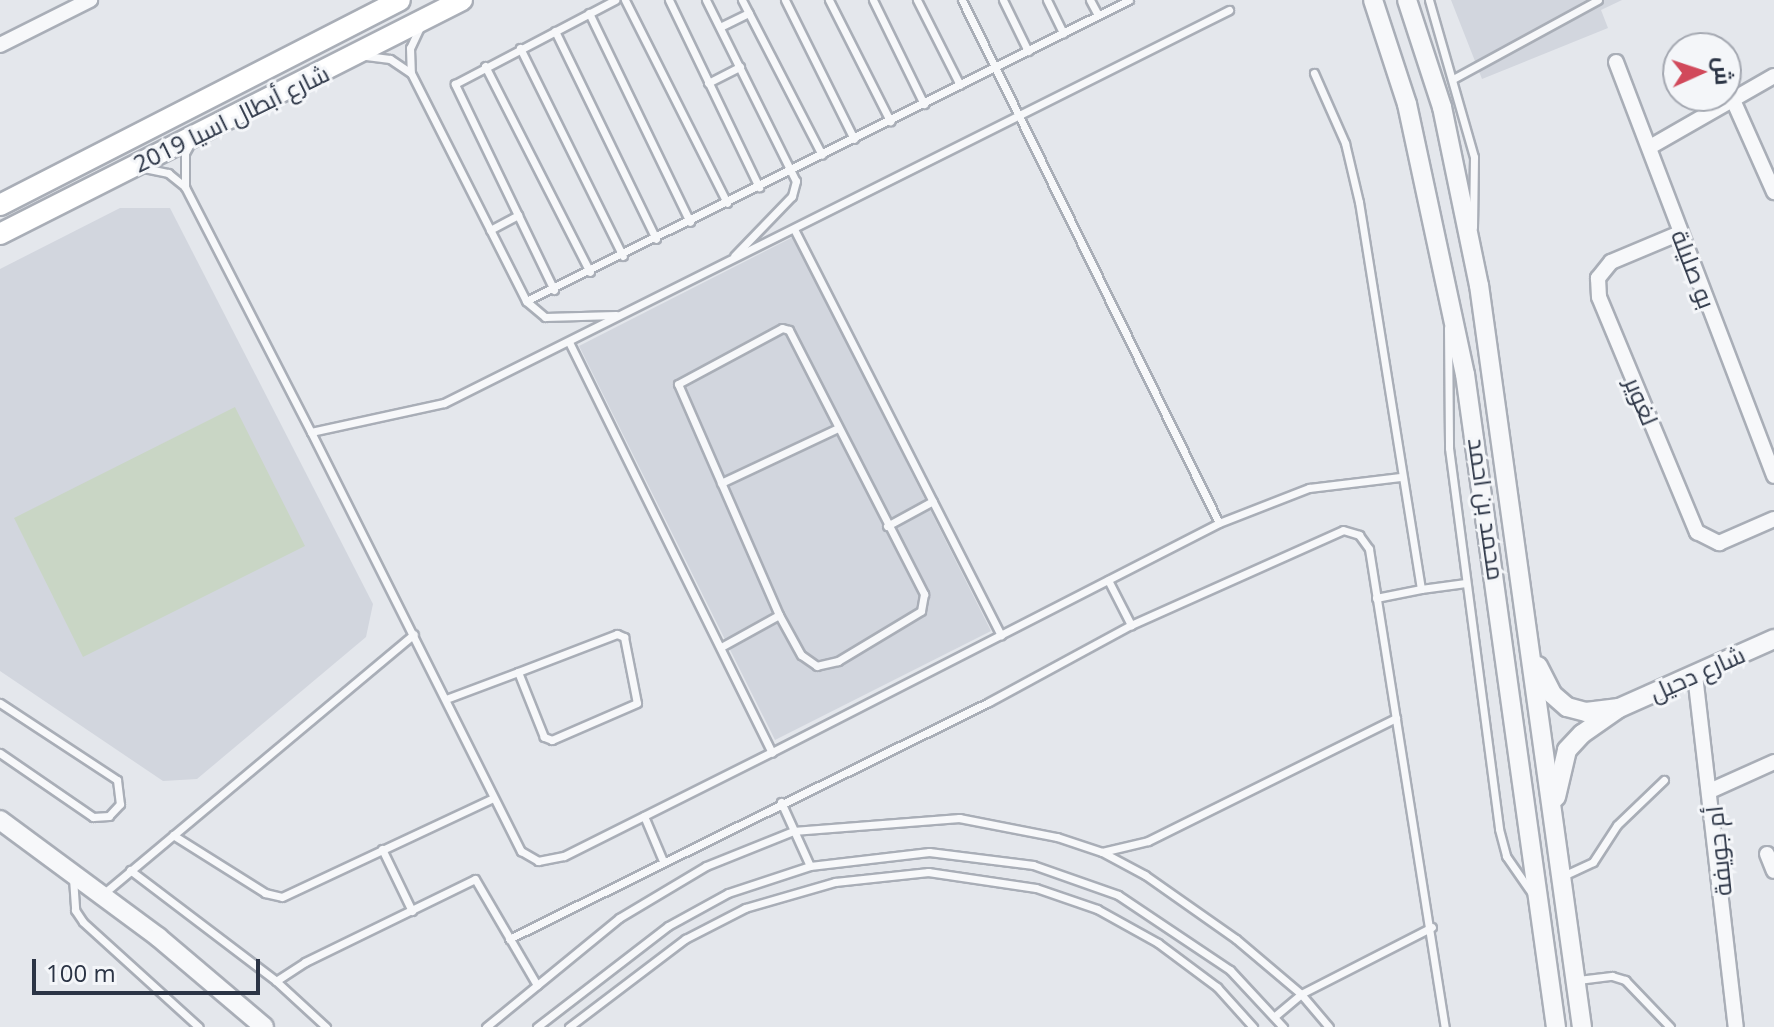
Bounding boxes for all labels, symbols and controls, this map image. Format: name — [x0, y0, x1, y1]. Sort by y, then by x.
north arrow — [1662, 32, 1742, 112]
text: ش — [1708, 56, 1740, 86]
street label: شارع أبطال اسيا 2019 — [128, 58, 334, 178]
street label: بو صليلة — [1666, 226, 1722, 312]
street label: لغوير — [1619, 373, 1665, 429]
street label: محمد بن احمد — [1463, 436, 1511, 582]
street label: شارع دحيل — [1645, 639, 1749, 707]
street label: أم جويفة — [1699, 804, 1737, 898]
scale bar — [36, 943, 264, 993]
text: 100 m — [46, 956, 116, 989]

